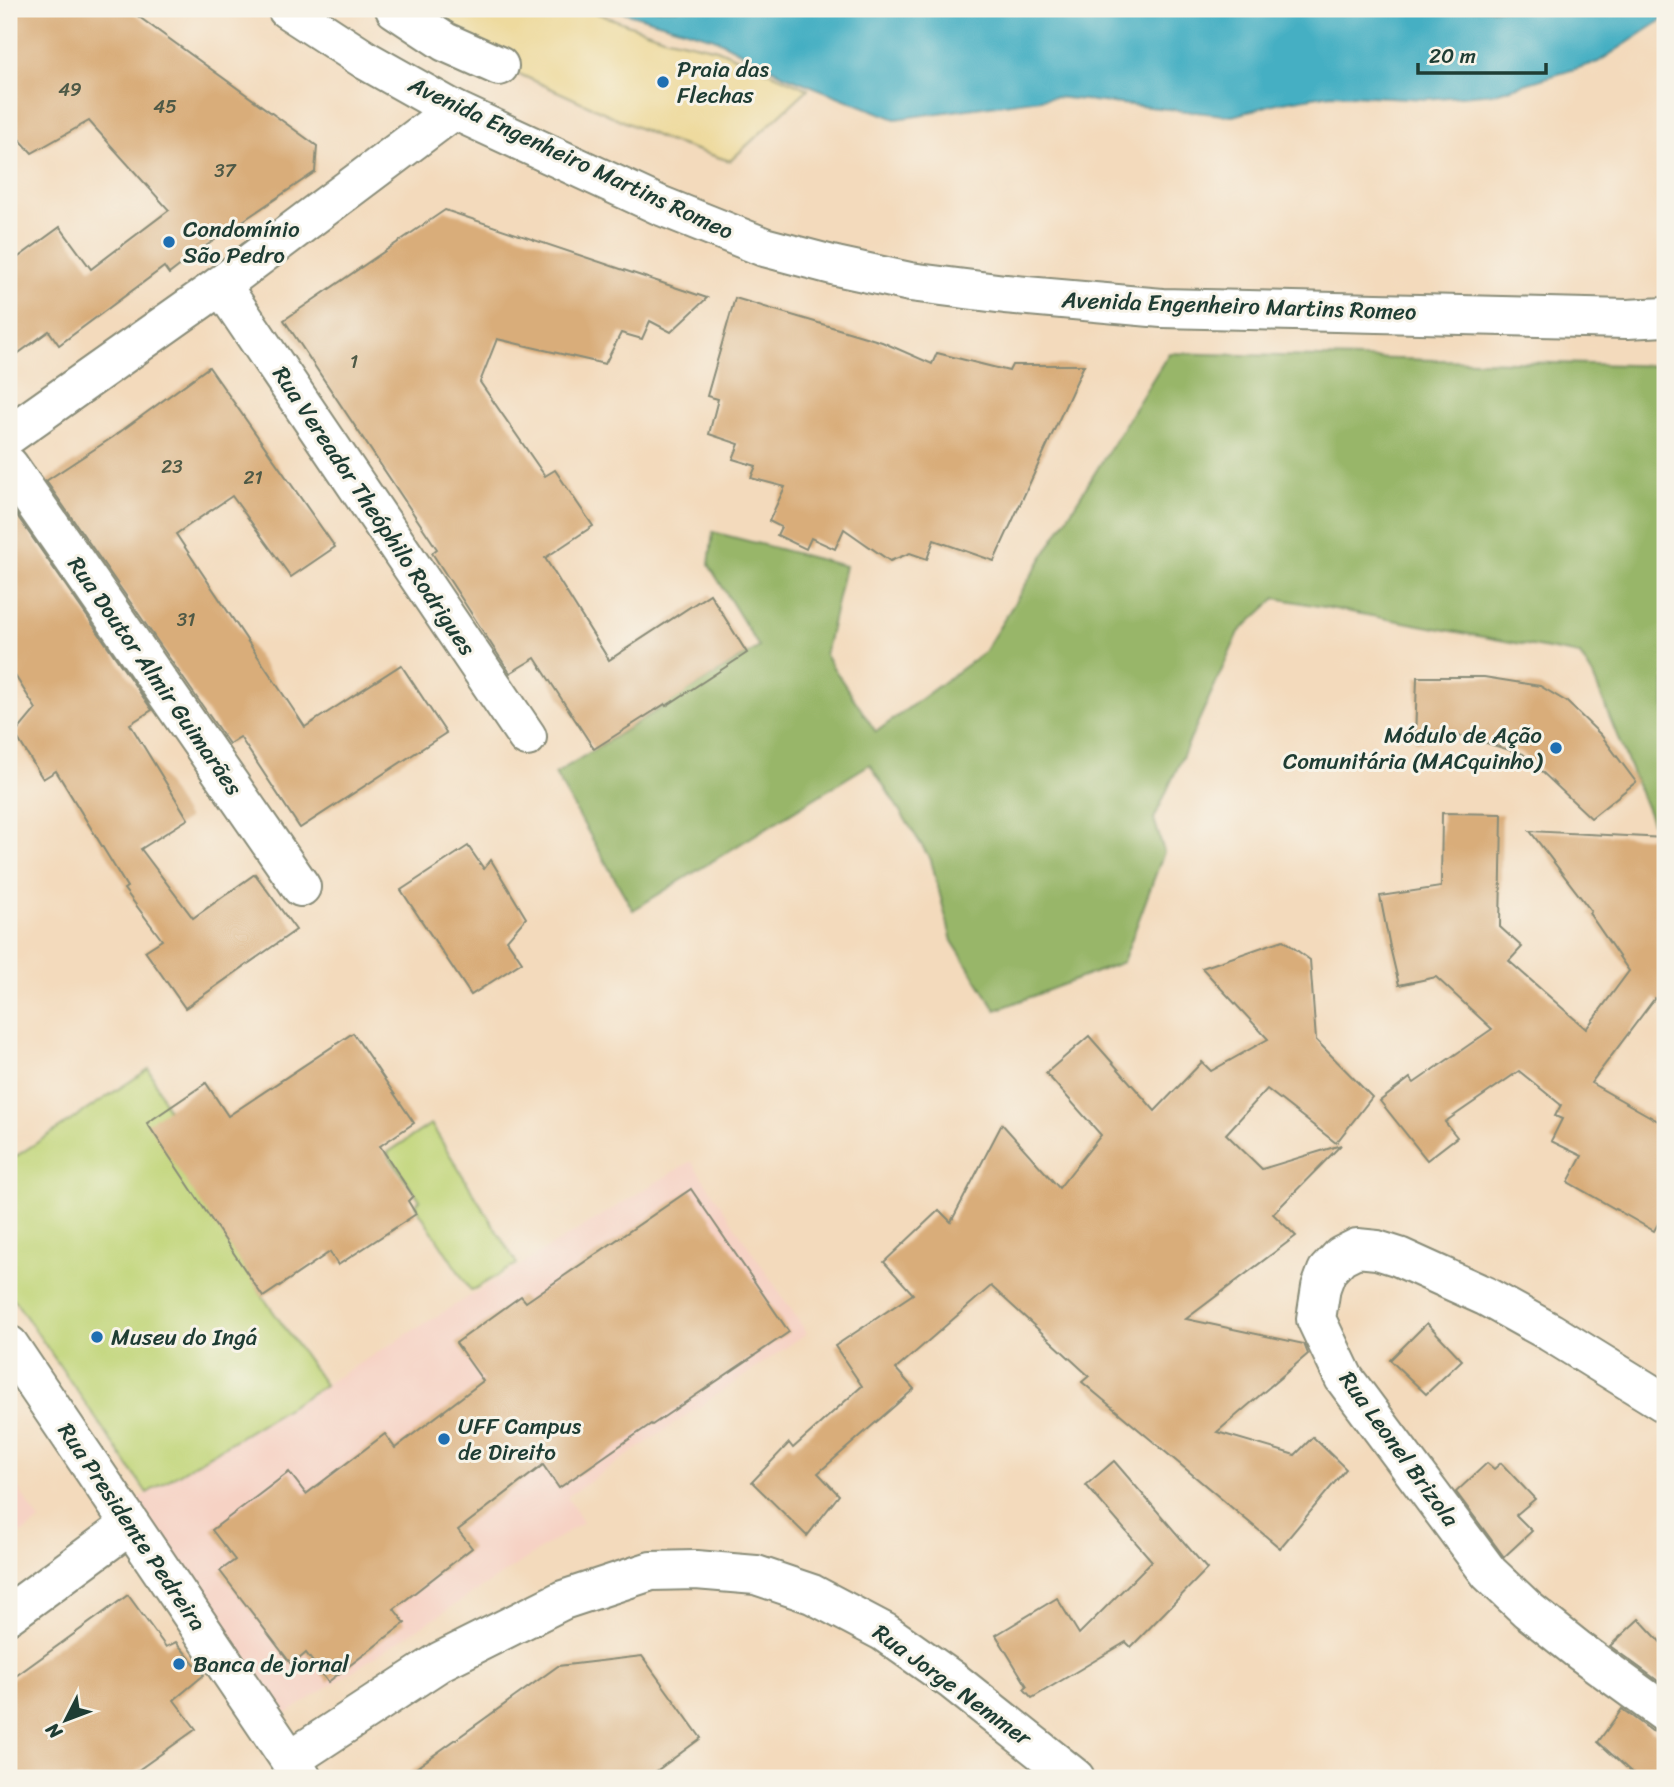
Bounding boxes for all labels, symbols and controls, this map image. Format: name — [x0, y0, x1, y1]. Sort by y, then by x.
scale bar — [1418, 32, 1546, 76]
text: 20 m — [1429, 37, 1476, 75]
place label: Praia das Flechas — [677, 49, 769, 116]
street label: Avenida Engenheiro Martins Romeo — [401, 64, 740, 252]
house number: 49 — [58, 73, 82, 106]
marker: Praia das Flechas — [655, 74, 671, 90]
house number: 45 — [153, 90, 177, 123]
house number: 37 — [214, 154, 237, 187]
place label: Condomínio São Pedro — [183, 209, 300, 276]
marker: Condomínio São Pedro — [161, 234, 177, 250]
street label: Avenida Engenheiro Martins Romeo — [1060, 279, 1417, 333]
house number: 1 — [350, 345, 358, 378]
street label: Rua Vereador Theóphilo Rodrigues — [261, 357, 487, 665]
house number: 23 — [161, 450, 183, 483]
house number: 21 — [243, 461, 263, 494]
street label: Rua Doutor Almir Guimarães — [56, 547, 254, 805]
house number: 31 — [177, 603, 195, 636]
place label: Módulo de Ação Comunitária (MACquinho) — [1283, 715, 1544, 782]
marker: Módulo de Ação Comunitária (MACquinho) — [1548, 740, 1564, 756]
place label: Museu do Ingá — [111, 1317, 257, 1358]
marker: Museu do Ingá — [89, 1329, 105, 1345]
street label: Rua Leonel Brizola — [1328, 1362, 1470, 1536]
place label: UFF Campus de Direito — [458, 1406, 582, 1473]
street label: Rua Presidente Pedreira — [47, 1414, 217, 1640]
marker: UFF Campus de Direito — [436, 1431, 452, 1447]
street label: Rua Jorge Nemmer — [864, 1613, 1042, 1758]
place label: Banca de jornal — [193, 1644, 349, 1685]
marker: Banca de jornal — [171, 1656, 187, 1672]
north arrow — [32, 1686, 102, 1756]
text: N — [37, 1714, 71, 1748]

